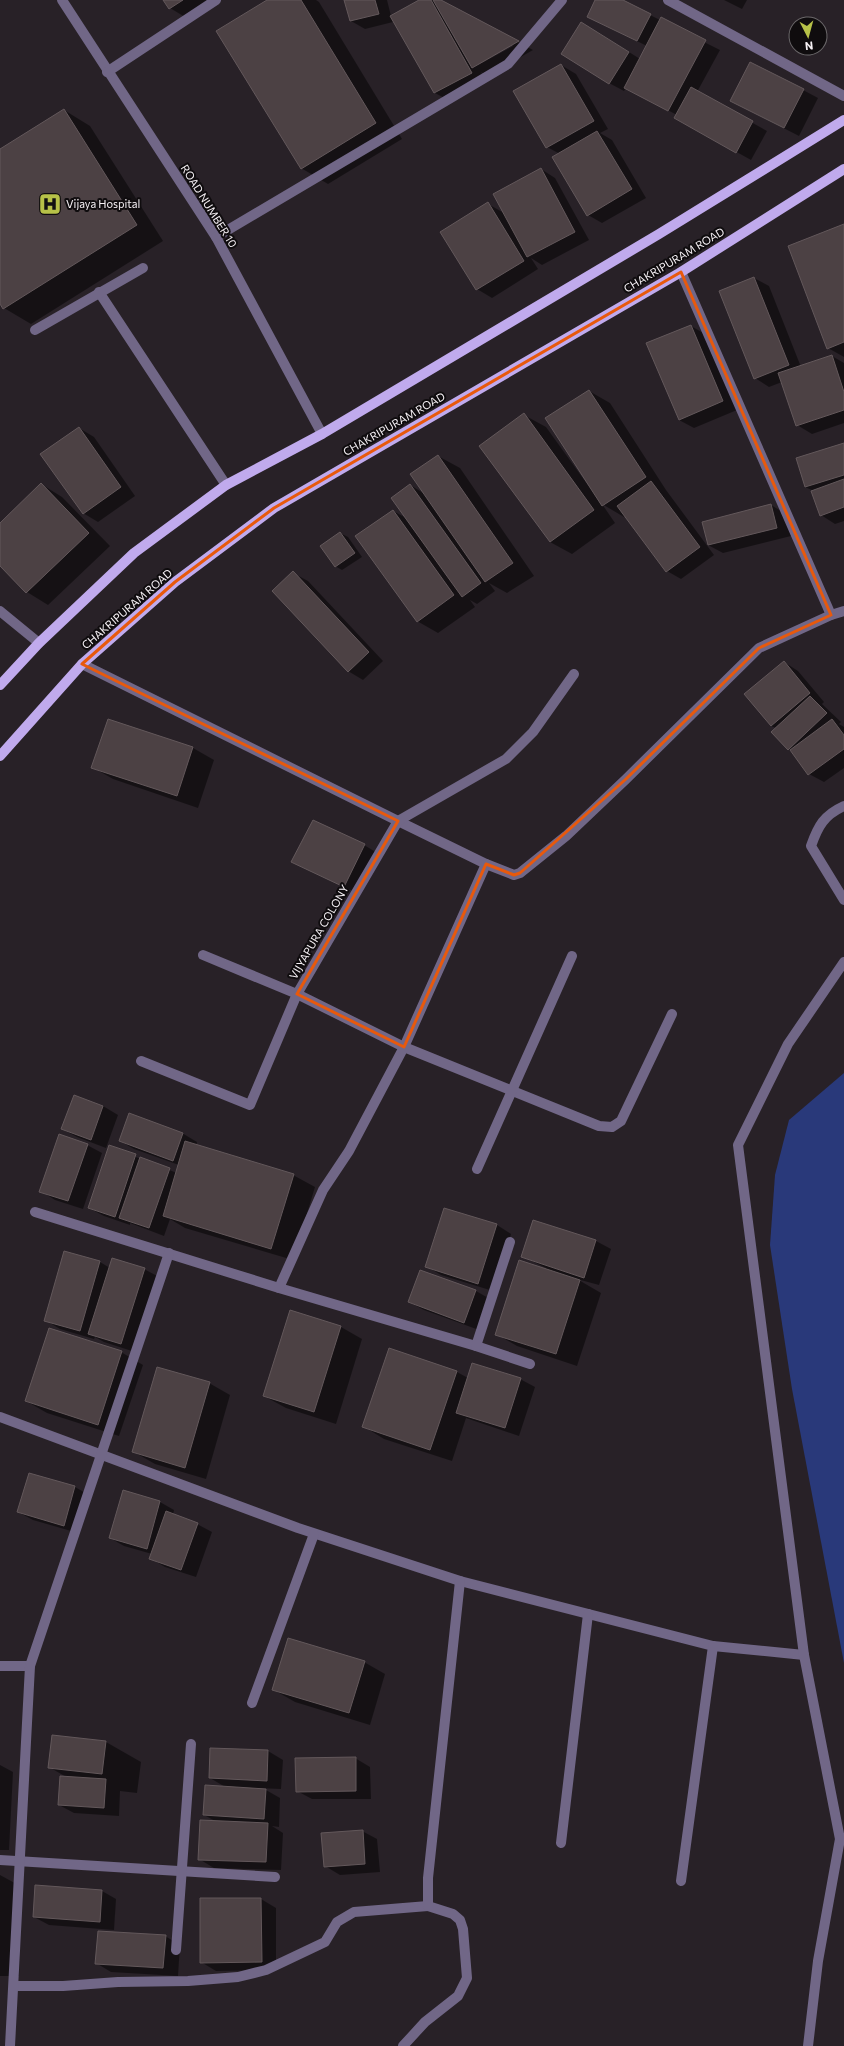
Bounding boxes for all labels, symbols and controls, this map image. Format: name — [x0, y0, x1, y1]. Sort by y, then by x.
north arrow — [788, 16, 828, 56]
text: N — [804, 40, 814, 53]
street label: ROAD NUMBER 10 — [179, 162, 240, 250]
hospital icon: Vijaya Hospital — [37, 191, 63, 217]
place label: Vijaya Hospital — [66, 197, 140, 210]
street label: CHAKRIPURAM ROAD — [621, 224, 727, 295]
street label: CHAKRIPURAM ROAD — [341, 389, 447, 458]
street label: CHAKRIPURAM ROAD — [79, 566, 174, 651]
street label: VIJYAPURA COLONY — [286, 882, 352, 982]

